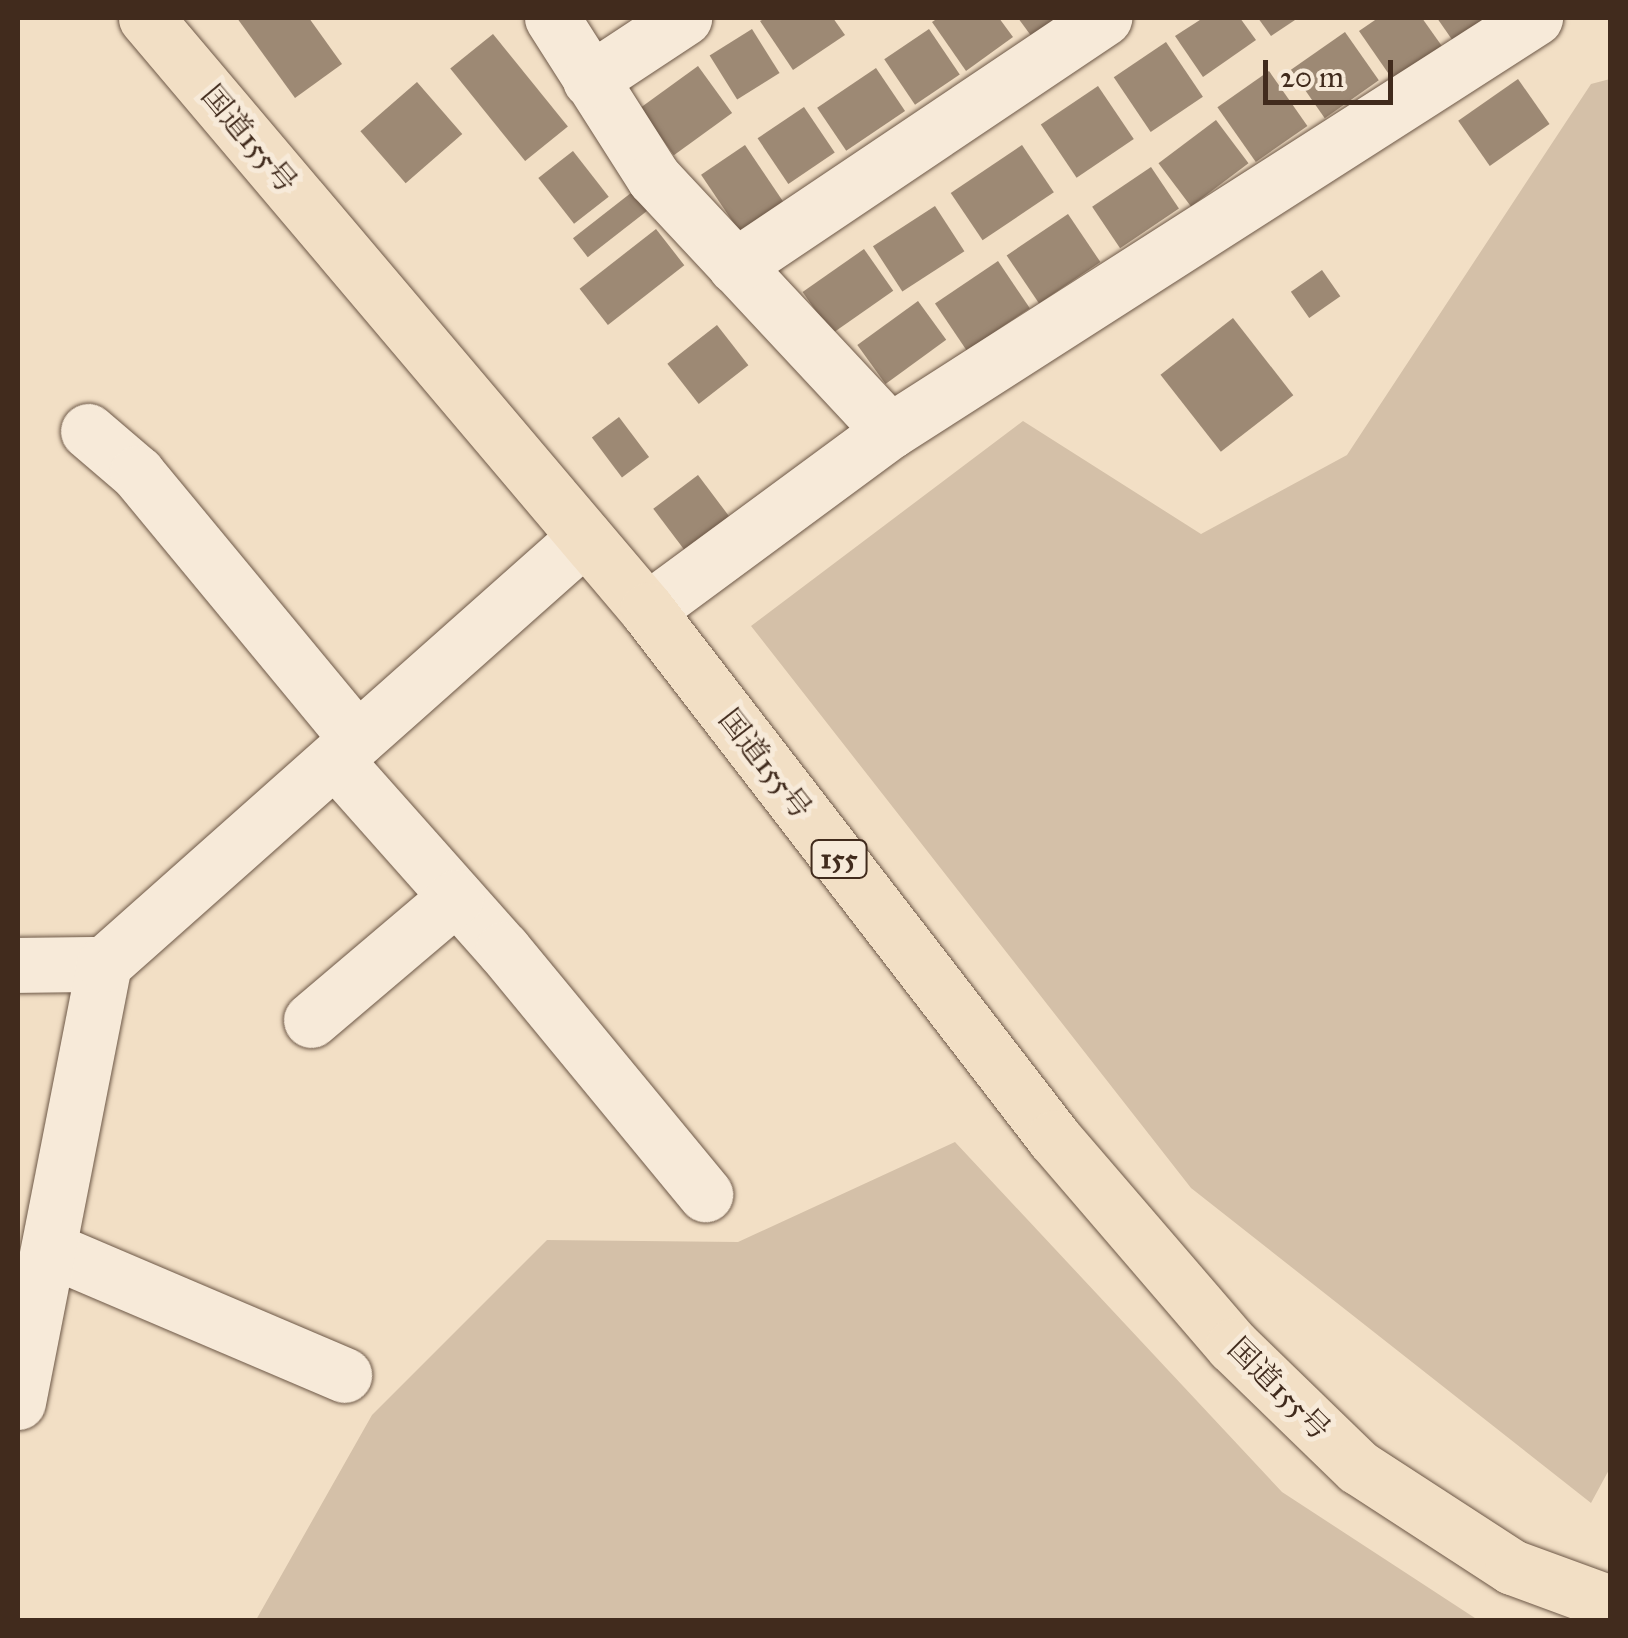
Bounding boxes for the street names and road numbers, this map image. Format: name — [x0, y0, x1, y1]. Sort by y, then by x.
street label: 国道155号 — [194, 78, 304, 200]
street label: 国道155号 — [711, 702, 819, 826]
road number: 155 — [809, 836, 869, 882]
street label: 国道155号 — [1220, 1330, 1338, 1448]

